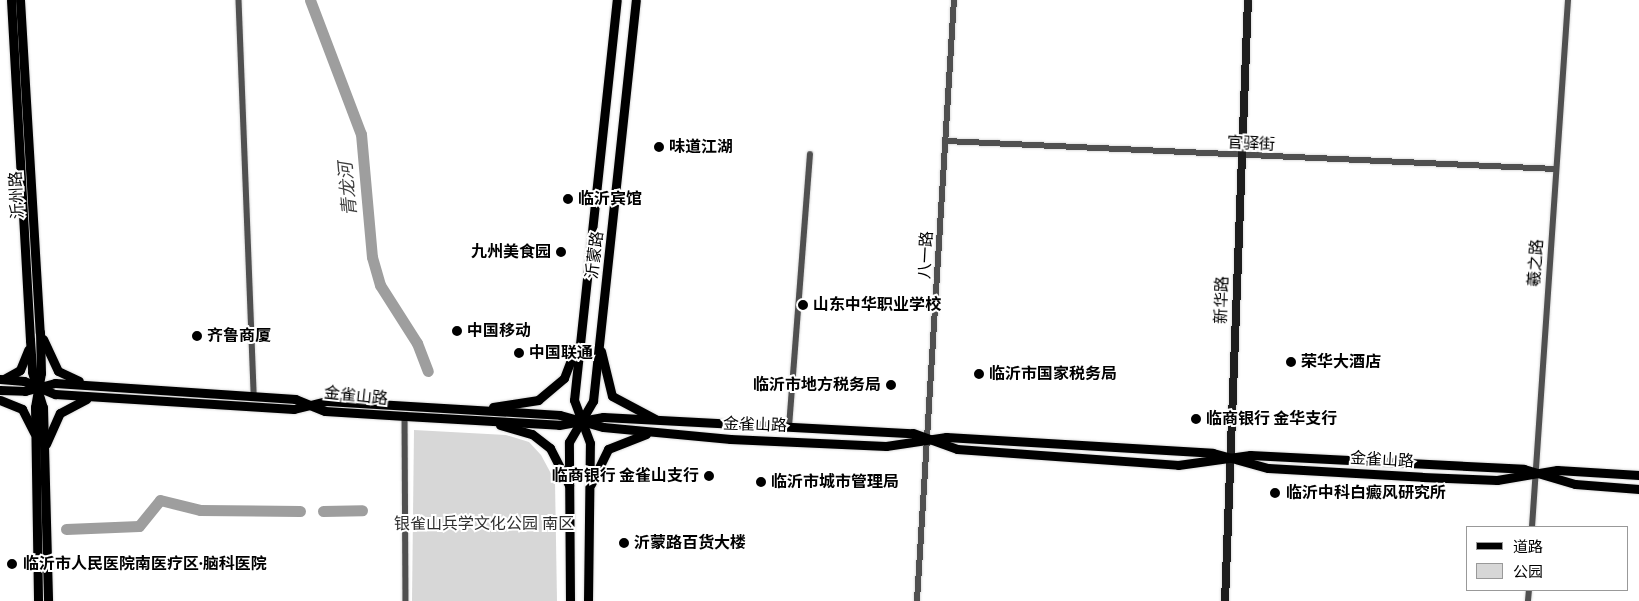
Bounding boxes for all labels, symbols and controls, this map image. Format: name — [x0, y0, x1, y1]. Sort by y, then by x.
street label: 官驿街 — [1227, 133, 1275, 155]
place label: 味道江湖 — [669, 137, 733, 157]
marker: 味道江湖 — [653, 141, 665, 153]
water label: 青龙河 — [335, 161, 361, 217]
street label: 沂州路 — [6, 171, 28, 219]
place label: 临沂宾馆 — [578, 189, 642, 209]
marker: 临沂宾馆 — [562, 193, 574, 205]
street label: 沂蒙路 — [583, 230, 607, 280]
street label: 八一路 — [915, 231, 937, 279]
street label: 羲之路 — [1525, 238, 1547, 288]
place label: 九州美食园 — [471, 242, 551, 262]
marker: 九州美食园 — [555, 246, 567, 258]
street label: 新华路 — [1212, 276, 1232, 324]
place label: 山东中华职业学校 — [813, 295, 941, 315]
marker: 山东中华职业学校 — [797, 299, 809, 311]
place label: 中国移动 — [467, 321, 531, 341]
marker: 中国移动 — [451, 325, 463, 337]
place label: 齐鲁商厦 — [207, 326, 271, 346]
marker: 齐鲁商厦 — [191, 330, 203, 342]
place label: 中国联通 — [529, 343, 593, 363]
marker: 中国联通 — [513, 347, 525, 359]
place label: 荣华大酒店 — [1301, 352, 1381, 372]
marker: 荣华大酒店 — [1285, 356, 1297, 368]
place label: 临沂市国家税务局 — [989, 364, 1117, 384]
marker: 临沂市国家税务局 — [973, 368, 985, 380]
place label: 临沂市地方税务局 — [753, 375, 881, 395]
marker: 临沂市地方税务局 — [885, 379, 897, 391]
street label: 金雀山路 — [323, 383, 389, 409]
place label: 临商银行 金华支行 — [1206, 409, 1337, 429]
marker: 临商银行 金华支行 — [1190, 413, 1202, 425]
street label: 金雀山路 — [723, 414, 787, 436]
street label: 金雀山路 — [1350, 449, 1414, 471]
place label: 临商银行 金雀山支行 — [552, 466, 699, 486]
marker: 临商银行 金雀山支行 — [703, 470, 715, 482]
place label: 临沂市城市管理局 — [771, 472, 899, 492]
marker: 临沂市城市管理局 — [755, 476, 767, 488]
place label: 临沂中科白癜风研究所 — [1286, 483, 1446, 503]
marker: 临沂中科白癜风研究所 — [1268, 486, 1282, 500]
park label: 银雀山兵学文化公园 南区 — [394, 514, 574, 534]
legend — [1466, 526, 1629, 591]
place label: 沂蒙路百货大楼 — [634, 533, 746, 553]
marker: 沂蒙路百货大楼 — [618, 537, 630, 549]
text: 道路 — [1513, 538, 1543, 556]
place label: 临沂市人民医院南医疗区·脑科医院 — [23, 554, 267, 574]
marker: 临沂市人民医院南医疗区·脑科医院 — [5, 557, 19, 571]
text: 公园 — [1513, 563, 1543, 581]

